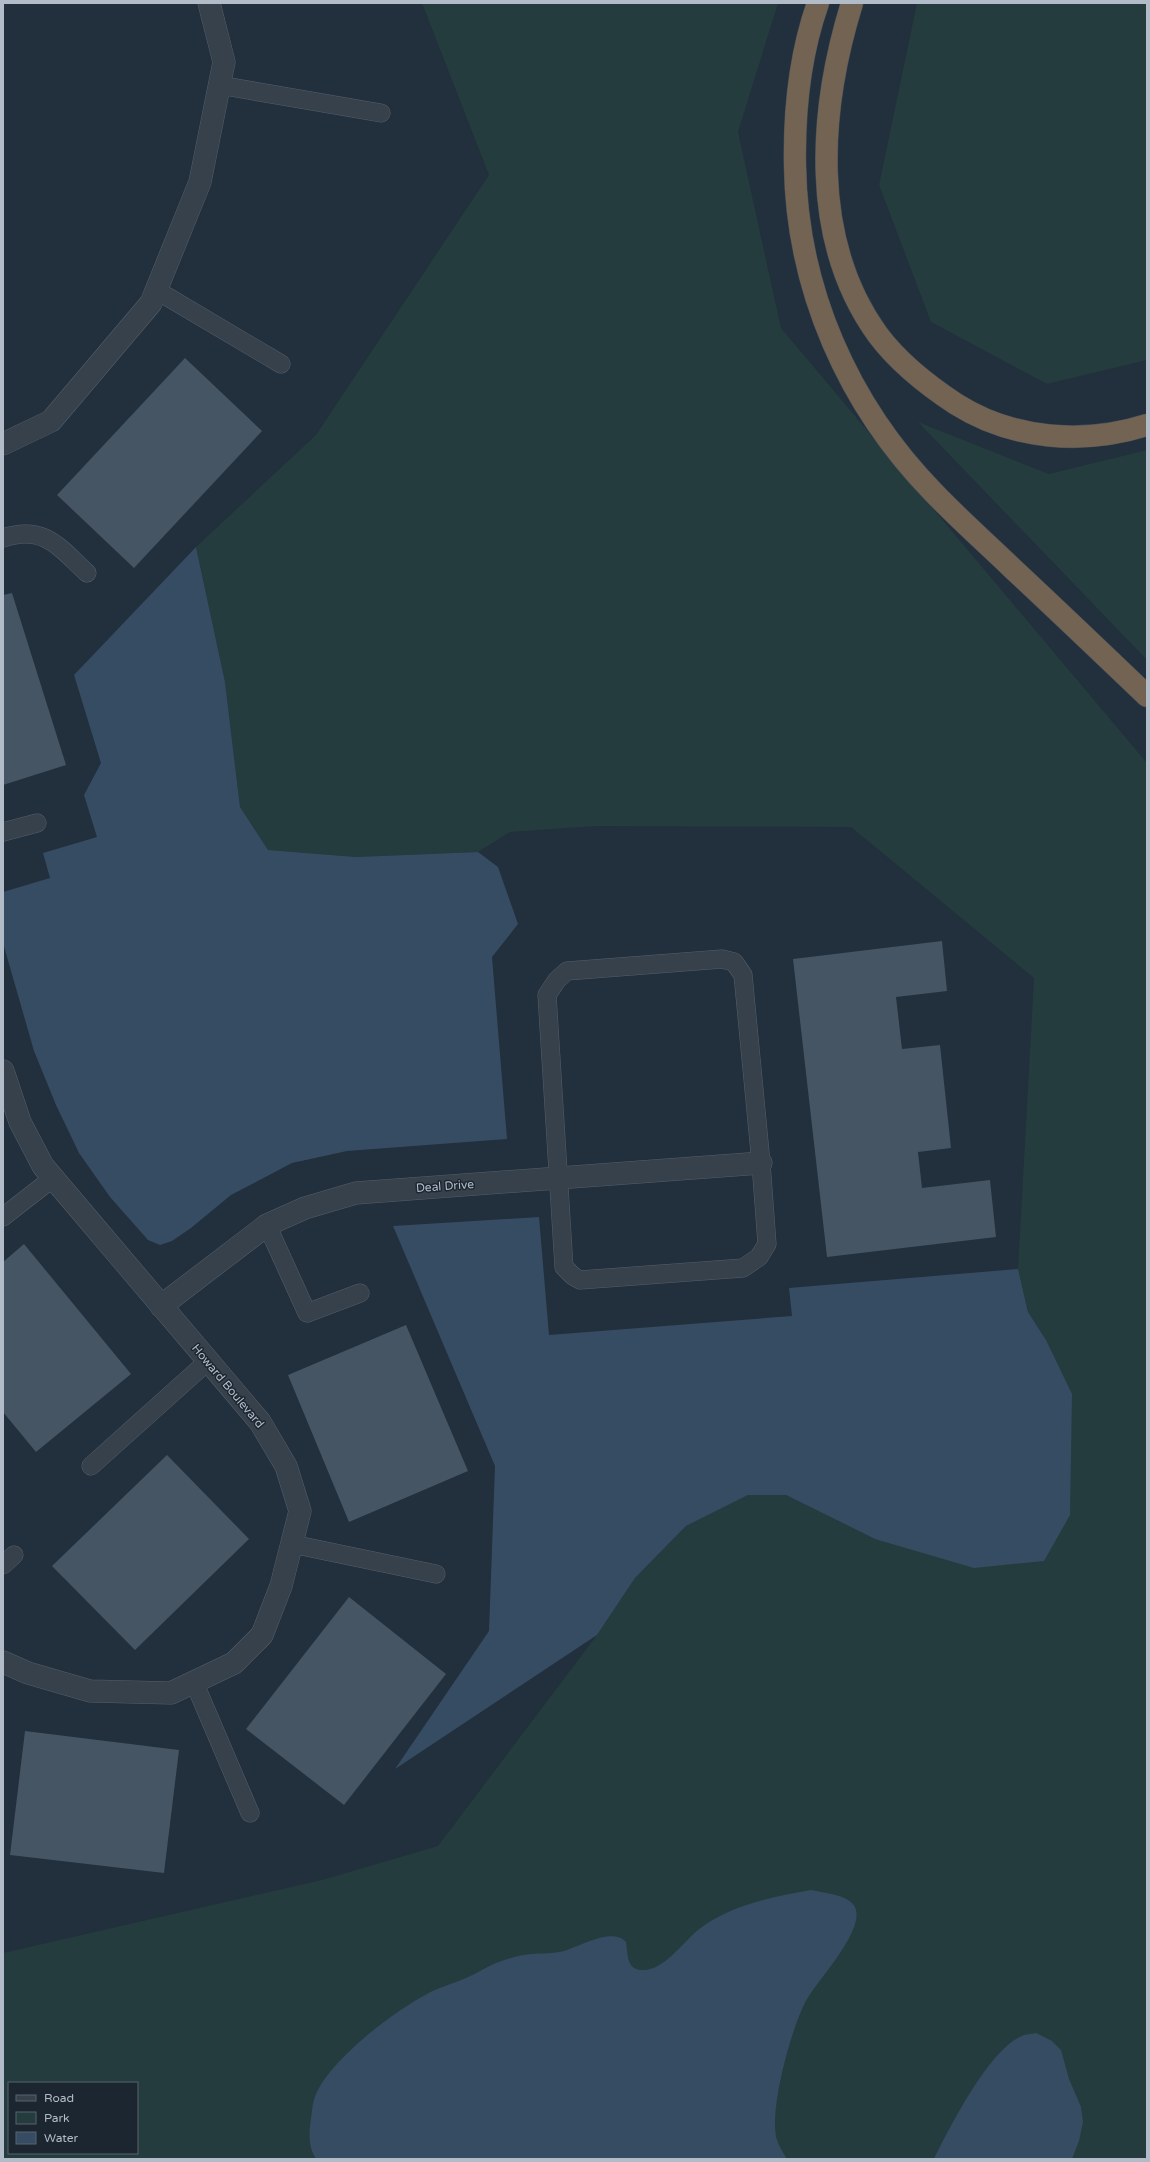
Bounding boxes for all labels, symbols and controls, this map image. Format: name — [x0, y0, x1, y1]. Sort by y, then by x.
street label: Deal Drive — [416, 1177, 475, 1195]
street label: Howard Boulevard — [189, 1341, 267, 1431]
legend — [8, 2082, 138, 2154]
text: Road — [44, 2091, 74, 2105]
text: Park — [44, 2111, 70, 2125]
text: Water — [44, 2131, 79, 2145]

